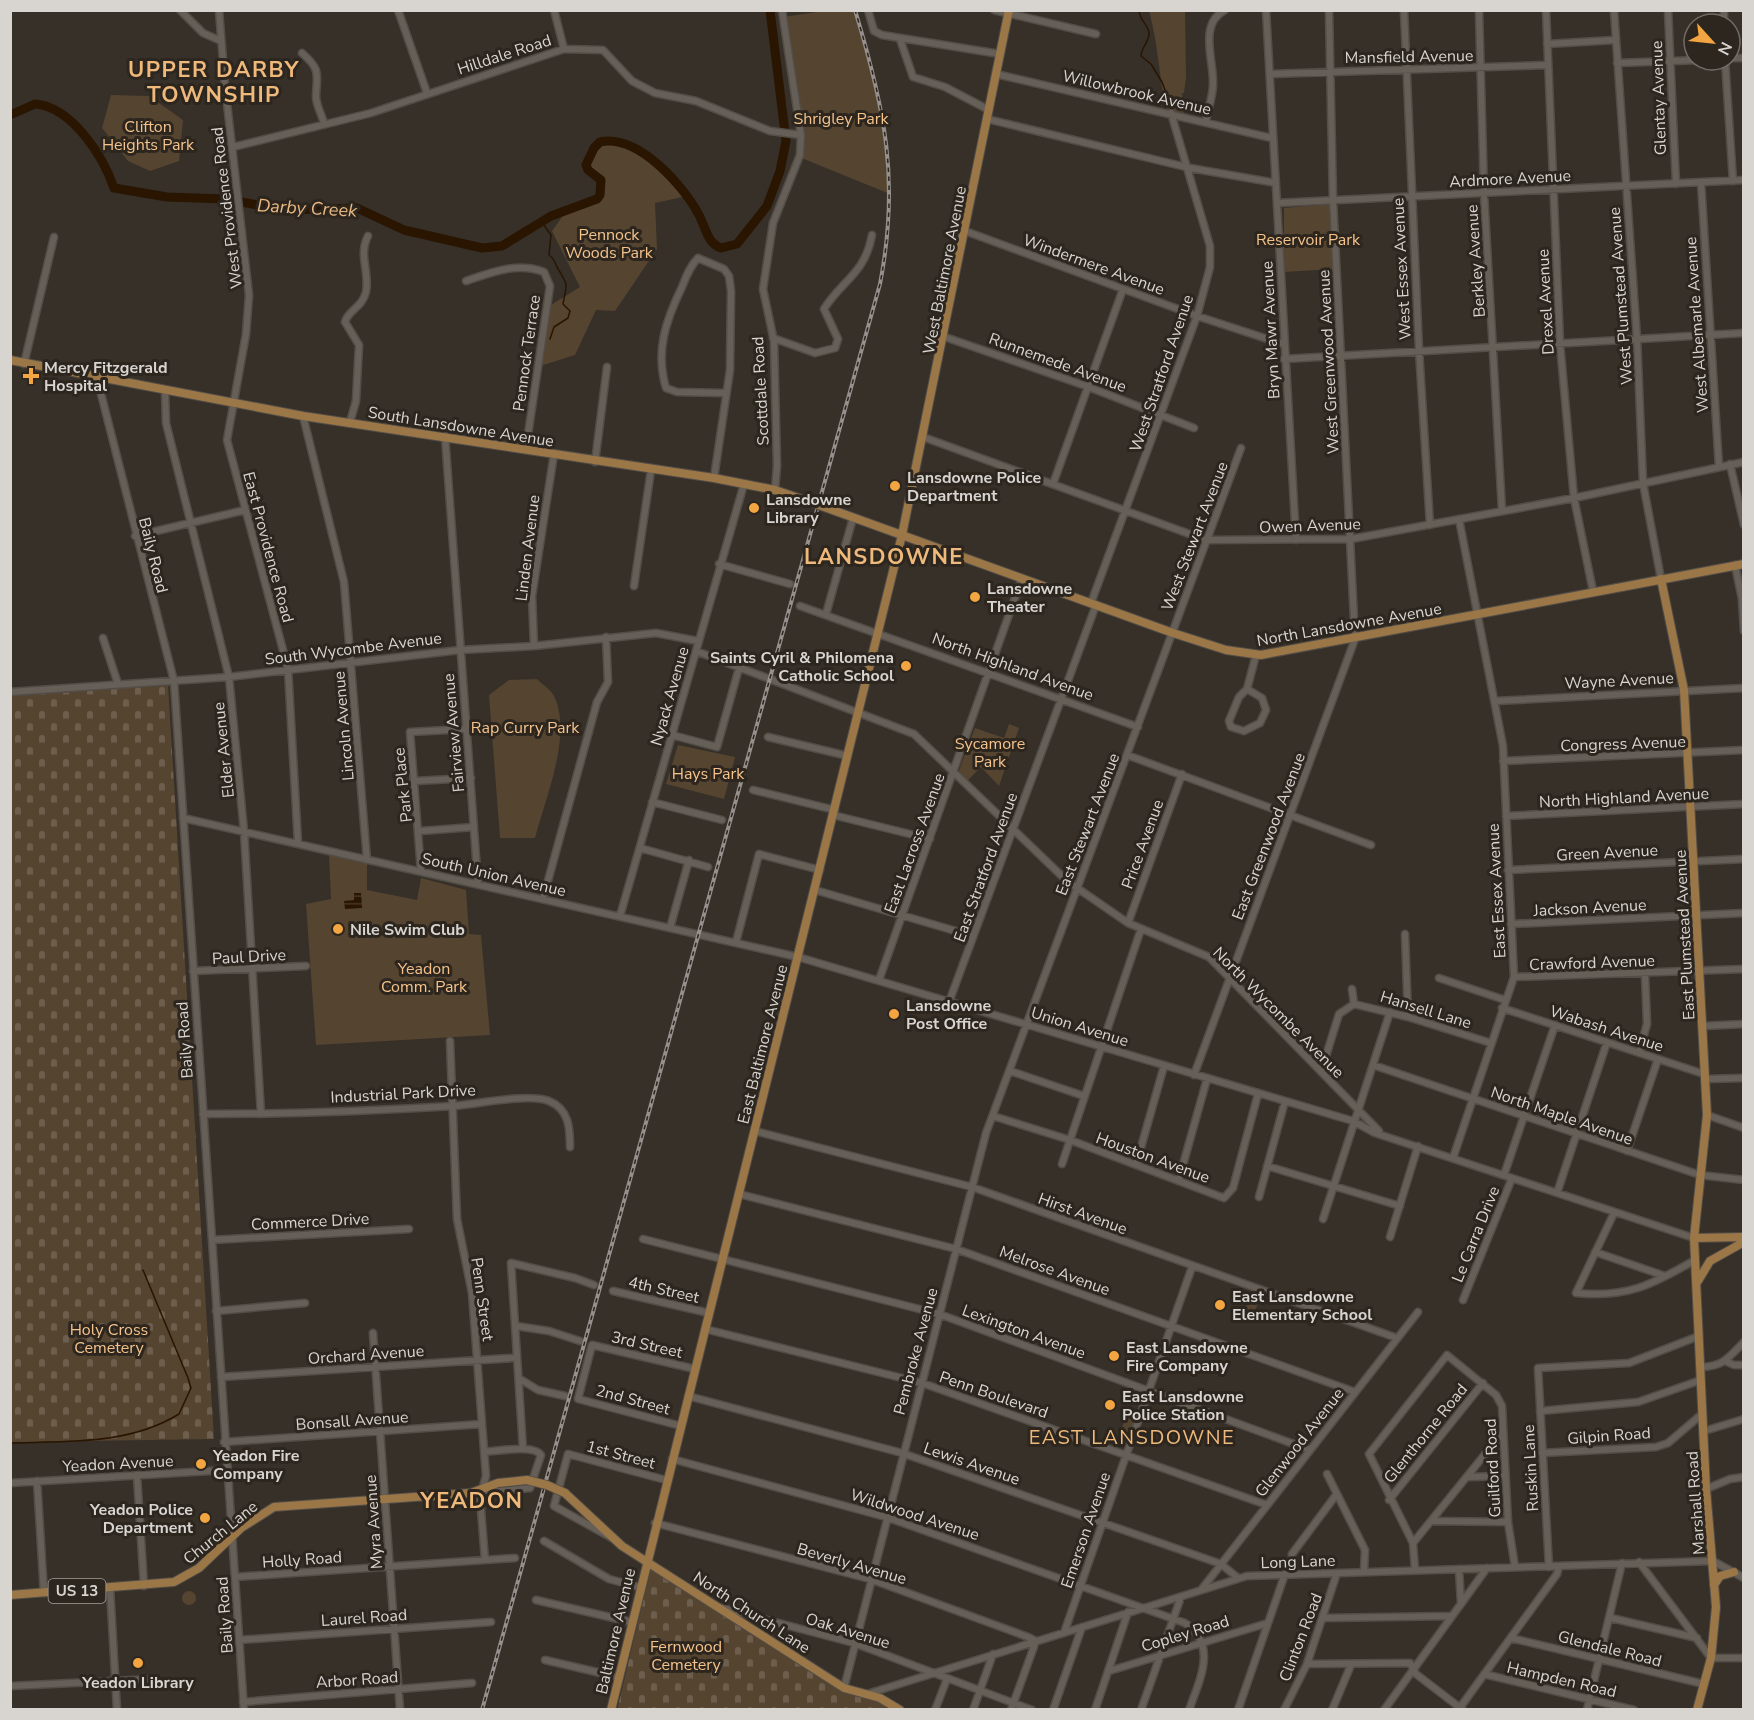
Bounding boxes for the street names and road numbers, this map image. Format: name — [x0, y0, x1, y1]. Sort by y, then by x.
street label: Hilldale Road — [455, 29, 554, 80]
street label: Glentay Avenue — [1646, 40, 1672, 156]
street label: Mansfield Avenue — [1344, 45, 1474, 69]
street label: Willowbrook Avenue — [1060, 65, 1213, 121]
street label: West Providence Road — [206, 126, 248, 290]
street label: Ardmore Avenue — [1449, 165, 1572, 193]
street label: West Baltimore Avenue — [918, 184, 972, 356]
street label: West Essex Avenue — [1387, 197, 1417, 341]
street label: Berkley Avenue — [1461, 204, 1491, 318]
street label: West Plumstead Avenue — [1604, 206, 1638, 386]
street label: Windermere Avenue — [1020, 229, 1167, 301]
street label: West Albemarle Avenue — [1680, 236, 1714, 414]
street label: Drexel Avenue — [1532, 248, 1560, 355]
street label: Bryn Mawr Avenue — [1256, 260, 1286, 400]
street label: West Greenwood Avenue — [1313, 269, 1345, 455]
street label: West Stratford Avenue — [1125, 292, 1199, 455]
street label: Pennock Terrace — [508, 293, 546, 413]
street label: Runnemede Avenue — [986, 328, 1130, 398]
street label: Scottdale Road — [747, 336, 775, 446]
street label: South Lansdowne Avenue — [366, 401, 556, 453]
street label: West Stewart Avenue — [1156, 458, 1234, 614]
street label: East Providence Road — [237, 469, 299, 625]
street label: Linden Avenue — [511, 494, 545, 603]
street label: Owen Avenue — [1259, 513, 1361, 539]
street label: Baily Road — [133, 515, 173, 595]
street label: North Lansdowne Avenue — [1255, 598, 1443, 652]
street label: South Wycombe Avenue — [263, 627, 443, 671]
street label: North Highland Avenue — [929, 627, 1096, 706]
street label: Nyack Avenue — [645, 644, 695, 749]
street label: Wayne Avenue — [1564, 667, 1674, 695]
street label: Lincoln Avenue — [328, 670, 360, 782]
street label: Fairview Avenue — [438, 673, 470, 793]
street label: Elder Avenue — [208, 701, 240, 799]
street label: Congress Avenue — [1560, 731, 1686, 757]
street label: Park Place — [388, 746, 418, 823]
street label: East Stewart Avenue — [1051, 750, 1125, 899]
street label: East Greenwood Avenue — [1227, 750, 1311, 923]
street label: East Lacross Avenue — [879, 770, 951, 917]
street label: North Highland Avenue — [1538, 783, 1710, 813]
street label: East Stratford Avenue — [949, 789, 1023, 945]
street label: Price Avenue — [1117, 797, 1169, 892]
street label: East Essex Avenue — [1482, 823, 1512, 959]
street label: Green Avenue — [1556, 839, 1659, 867]
street label: South Union Avenue — [419, 848, 568, 902]
street label: East Plumstead Avenue — [1670, 849, 1700, 1021]
street label: Jackson Avenue — [1532, 894, 1647, 922]
street label: North Wycombe Avenue — [1208, 942, 1349, 1083]
street label: Paul Drive — [212, 944, 287, 970]
street label: Crawford Avenue — [1529, 950, 1655, 976]
street label: East Baltimore Avenue — [733, 962, 793, 1126]
street label: Hansell Lane — [1377, 986, 1474, 1034]
street label: Wabash Avenue — [1547, 1000, 1666, 1058]
street label: Baily Road — [171, 1001, 199, 1079]
street label: Union Avenue — [1028, 1002, 1131, 1052]
street label: Industrial Park Drive — [330, 1079, 476, 1109]
street label: North Maple Avenue — [1488, 1081, 1636, 1151]
street label: Houston Avenue — [1093, 1127, 1213, 1189]
street label: Le Carra Drive — [1447, 1183, 1505, 1286]
street label: Hirst Avenue — [1035, 1188, 1130, 1240]
street label: Commerce Drive — [250, 1208, 370, 1236]
street label: Melrose Avenue — [996, 1241, 1113, 1301]
street label: Penn Street — [465, 1256, 499, 1343]
street label: 4th Street — [626, 1271, 702, 1309]
street label: Pembroke Avenue — [888, 1285, 944, 1417]
street label: Lexington Avenue — [959, 1299, 1088, 1364]
street label: 3rd Street — [609, 1326, 685, 1364]
street label: Orchard Avenue — [307, 1340, 425, 1370]
street label: Penn Boulevard — [936, 1366, 1051, 1424]
street label: Glenthorne Road — [1379, 1379, 1473, 1488]
street label: 2nd Street — [593, 1380, 673, 1420]
street label: Glenwood Avenue — [1250, 1384, 1349, 1502]
street label: Bonsall Avenue — [295, 1406, 409, 1436]
street label: Guilford Road — [1479, 1418, 1507, 1518]
street label: Gilpin Road — [1567, 1422, 1652, 1450]
street label: Ruskin Lane — [1518, 1424, 1544, 1512]
street label: 1st Street — [584, 1435, 658, 1475]
street label: Lewis Avenue — [921, 1437, 1023, 1491]
street label: Yeadon Avenue — [61, 1450, 174, 1478]
street label: Marshall Road — [1681, 1450, 1711, 1556]
street label: Emerson Avenue — [1056, 1469, 1116, 1591]
street label: Myra Avenue — [360, 1474, 388, 1570]
street label: Wildwood Avenue — [847, 1484, 982, 1546]
street label: Church Lane — [179, 1496, 262, 1570]
street label: Beverly Avenue — [794, 1538, 909, 1590]
street label: Holly Road — [261, 1546, 343, 1574]
street label: Long Lane — [1260, 1550, 1336, 1574]
street label: Baltimore Avenue — [591, 1566, 641, 1696]
street label: North Church Lane — [689, 1567, 814, 1659]
street label: Baily Road — [211, 1576, 239, 1654]
road number: US 13 — [48, 1579, 106, 1603]
street label: Clinton Road — [1274, 1590, 1328, 1685]
street label: Laurel Road — [320, 1604, 408, 1632]
street label: Oak Avenue — [803, 1608, 893, 1654]
street label: Copley Road — [1139, 1610, 1232, 1658]
street label: Glendale Road — [1556, 1625, 1664, 1672]
street label: Hampden Road — [1505, 1657, 1619, 1703]
street label: Arbor Road — [315, 1666, 399, 1694]

